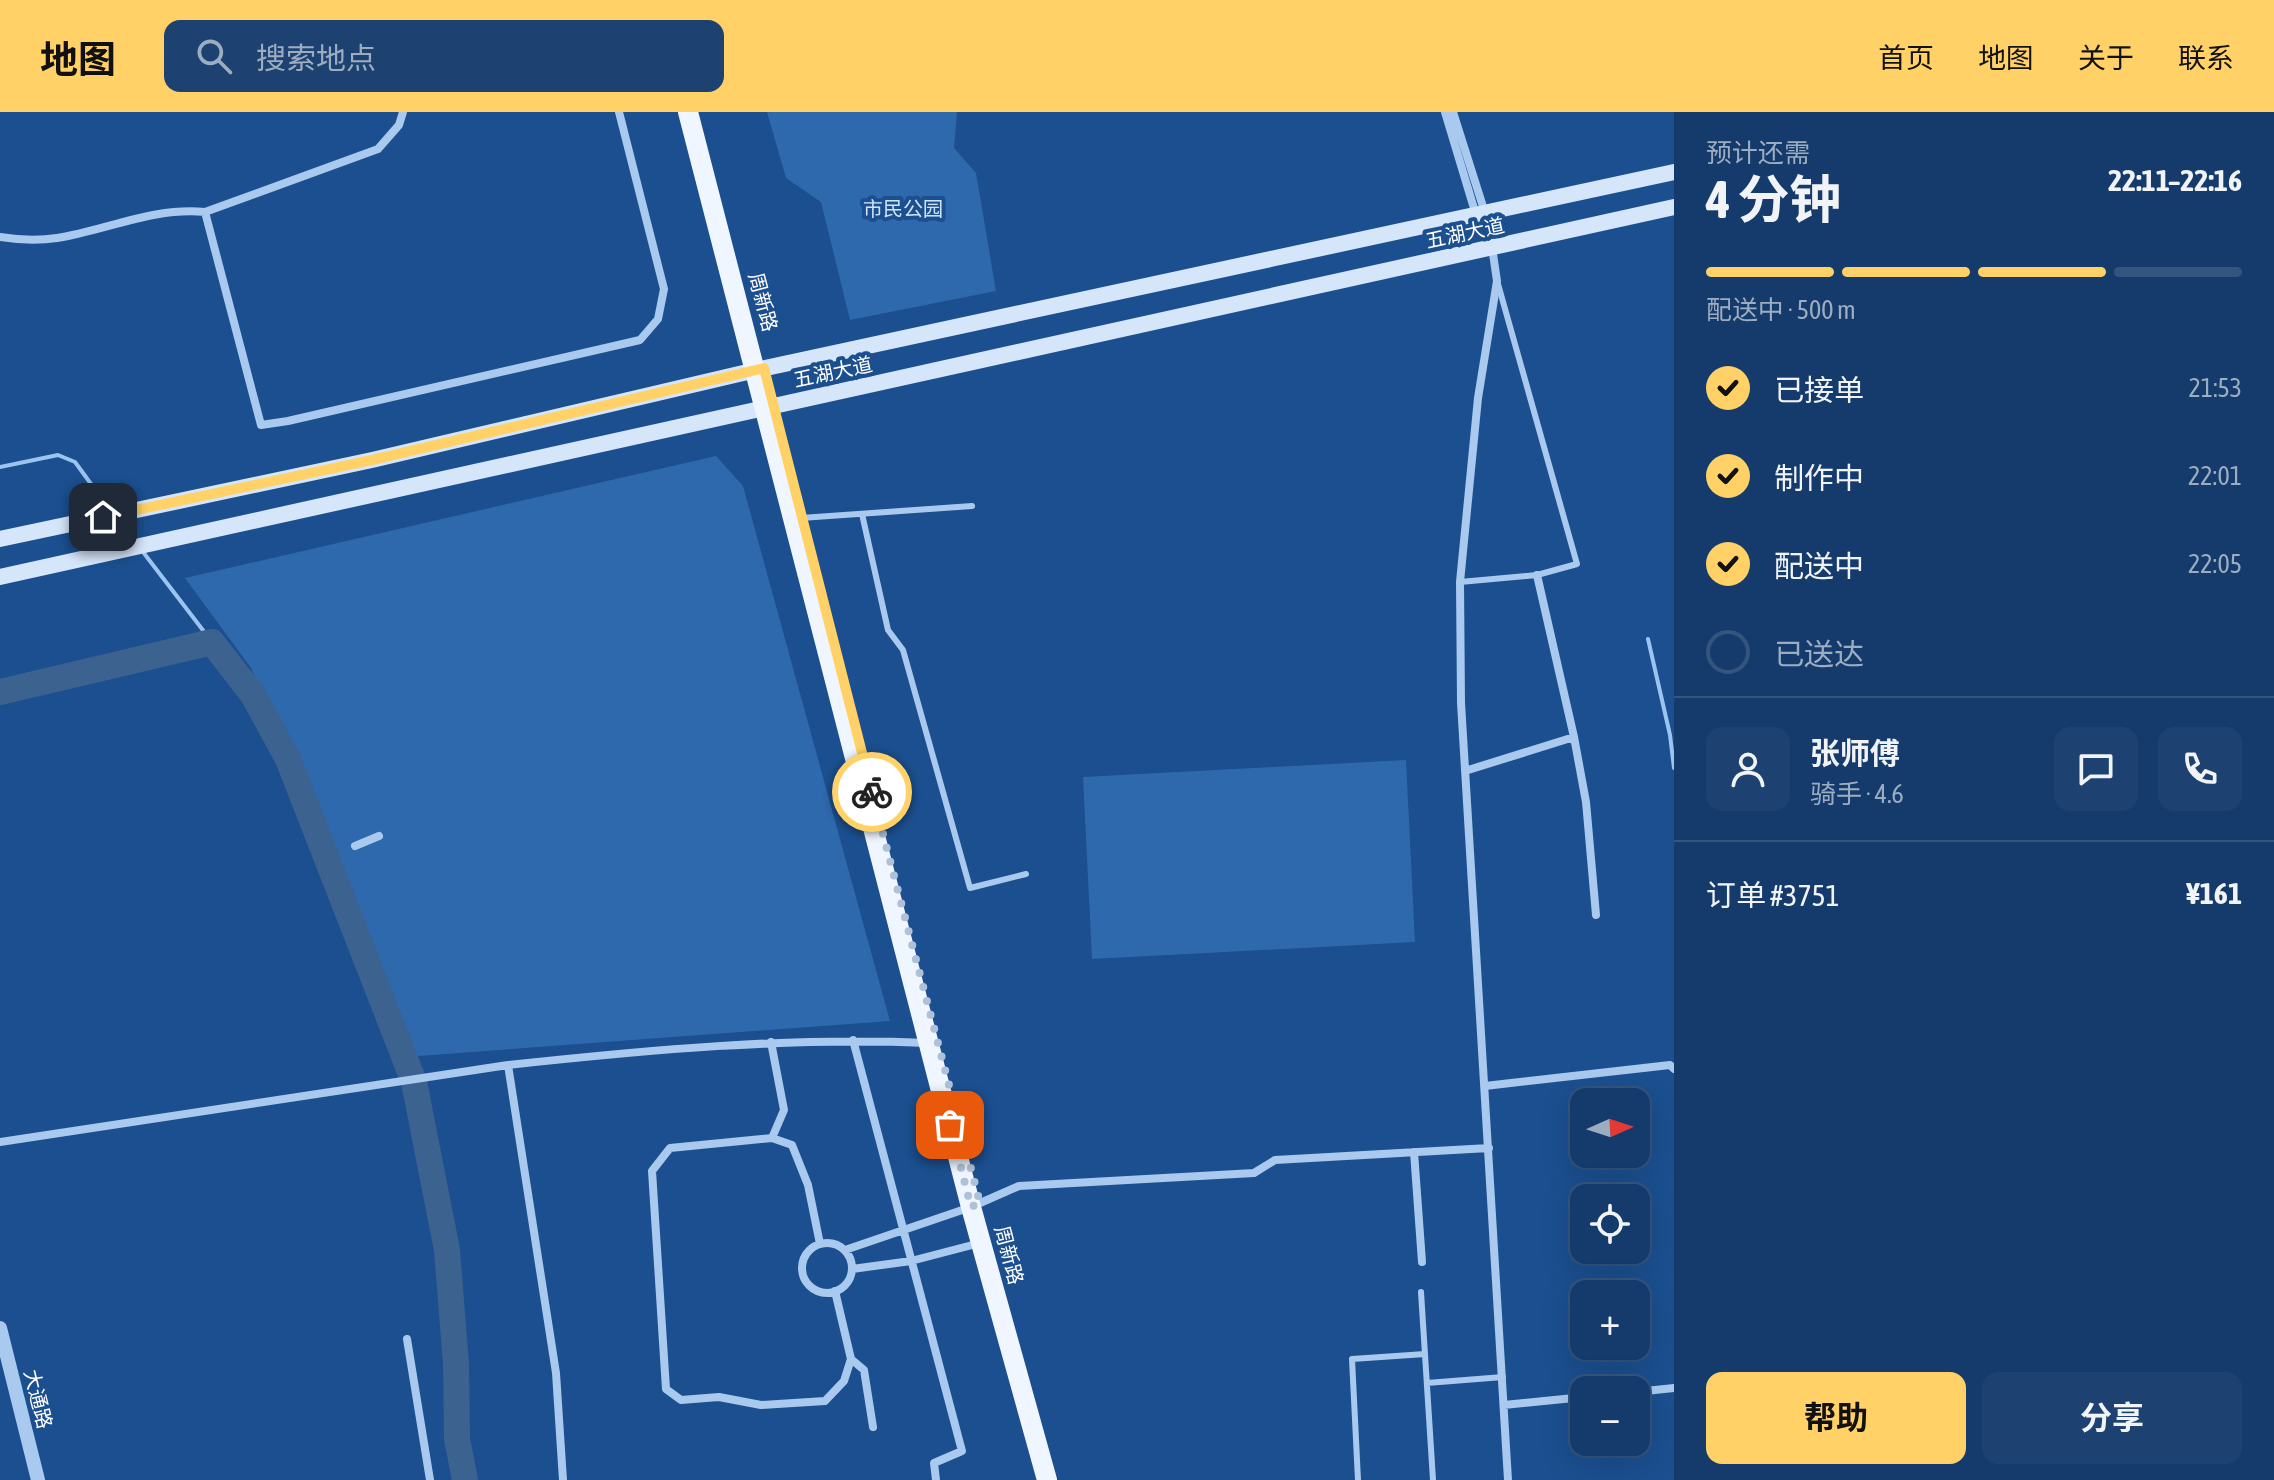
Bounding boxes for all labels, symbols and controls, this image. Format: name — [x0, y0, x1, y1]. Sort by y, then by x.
search box — [164, 20, 724, 92]
icon: search — [192, 34, 236, 78]
text: 地图 — [40, 38, 116, 81]
text: 搜索地点 — [256, 41, 376, 75]
text: 首页 — [1878, 42, 1934, 74]
text: 地图 — [1978, 42, 2034, 74]
text: 关于 — [2078, 42, 2134, 74]
text: 联系 — [2178, 42, 2234, 74]
text: 预计还需 — [1706, 138, 1810, 168]
text: 22:11–22:16 — [2108, 163, 2242, 197]
text: 4 分钟 — [1706, 169, 1842, 229]
park label: 市民公园 — [863, 197, 943, 220]
street label: 五湖大道 — [1423, 213, 1506, 252]
street label: 周新路 — [745, 270, 782, 334]
text: 配送中 · 500 m — [1706, 295, 1856, 325]
street label: 五湖大道 — [791, 352, 874, 391]
icon: check — [1706, 366, 1750, 410]
text: 已接单 — [1774, 373, 1864, 407]
text: 21:53 — [2188, 373, 2242, 403]
icon: check — [1706, 454, 1750, 498]
text: 制作中 — [1774, 461, 1864, 495]
text: 22:01 — [2188, 461, 2242, 491]
pin — [69, 483, 137, 551]
icon: home — [81, 495, 125, 539]
icon: check — [1706, 542, 1750, 586]
text: 配送中 — [1774, 549, 1864, 583]
text: 22:05 — [2188, 549, 2242, 579]
text: 已送达 — [1774, 637, 1864, 671]
button: person — [1706, 727, 1790, 811]
button: chat — [2054, 727, 2138, 811]
button: phone — [2158, 727, 2242, 811]
text: 张师傅 — [1810, 736, 1900, 770]
courier — [832, 752, 912, 832]
icon: bike — [850, 770, 894, 814]
text: 骑手 · 4.6 — [1810, 779, 1904, 809]
text: ¥161 — [2186, 876, 2242, 910]
text: 订单 #3751 — [1706, 878, 1840, 912]
north arrow — [1570, 1088, 1650, 1168]
map controls — [1570, 1088, 1650, 1456]
pin — [916, 1091, 984, 1159]
icon: bag — [928, 1103, 972, 1147]
button: locate — [1570, 1184, 1650, 1264]
street label: 周新路 — [991, 1223, 1028, 1287]
button: + — [1570, 1280, 1650, 1360]
street label: 大通路 — [20, 1367, 57, 1431]
button: 帮助 — [1706, 1372, 1966, 1464]
button: 分享 — [1982, 1372, 2242, 1464]
button: − — [1570, 1376, 1650, 1456]

